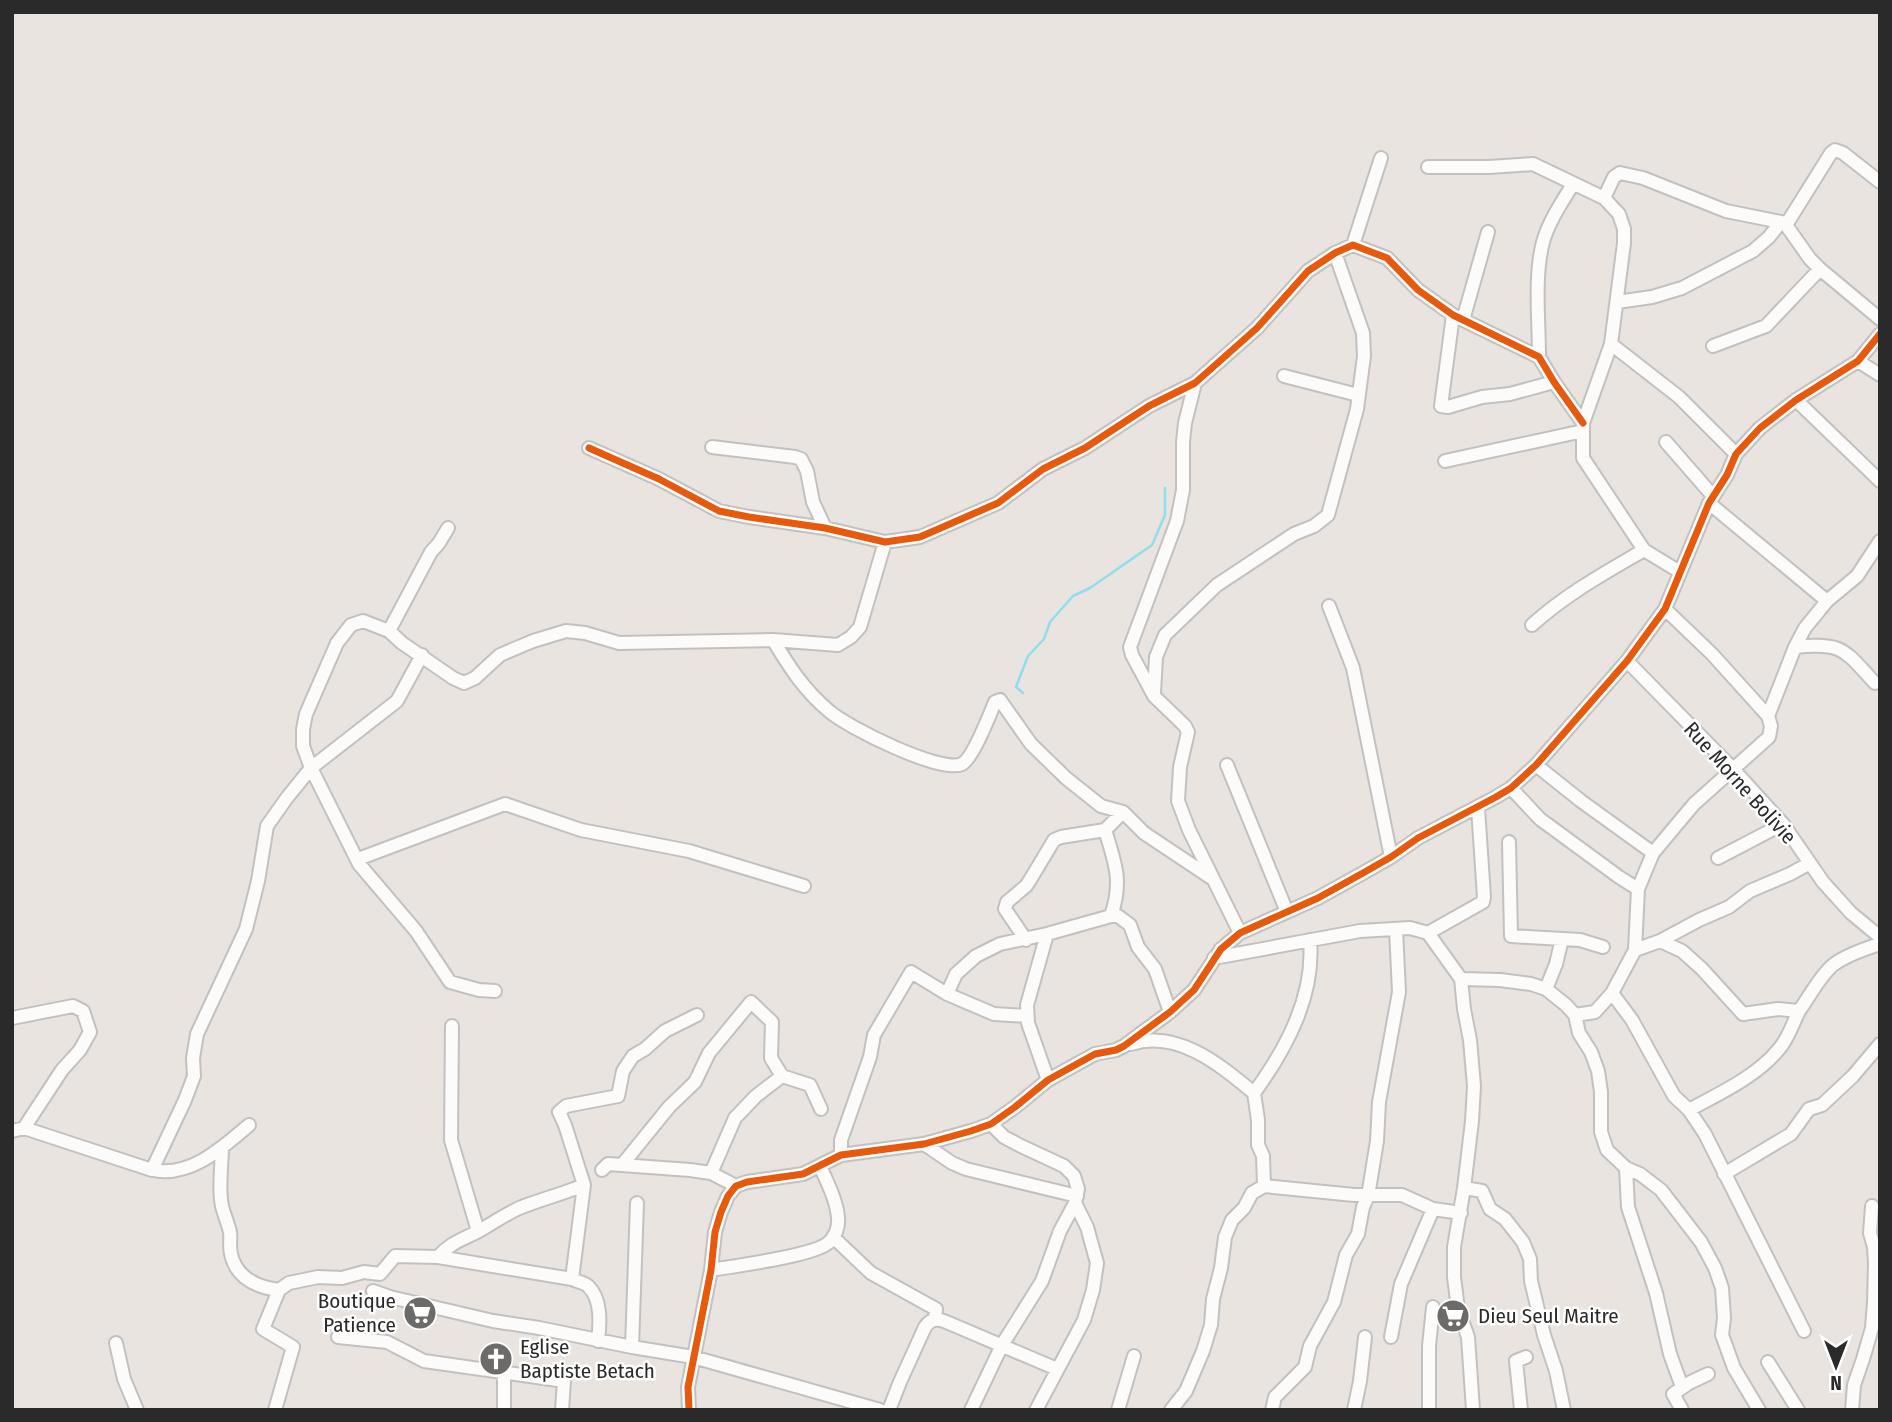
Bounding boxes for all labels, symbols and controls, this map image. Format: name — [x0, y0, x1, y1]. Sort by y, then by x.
street label: Rue Morne Bolivie — [1678, 716, 1802, 850]
place label: Boutique Patience — [318, 1288, 396, 1338]
supermarket icon: Boutique Patience — [401, 1294, 439, 1332]
supermarket icon: Dieu Seul Maitre — [1434, 1297, 1472, 1335]
place label: Dieu Seul Maitre — [1478, 1303, 1619, 1329]
north arrow — [1801, 1331, 1871, 1401]
place label: Eglise Baptiste Betach — [520, 1334, 655, 1384]
church icon: Eglise Baptiste Betach — [477, 1340, 515, 1378]
text: N — [1830, 1371, 1842, 1394]

